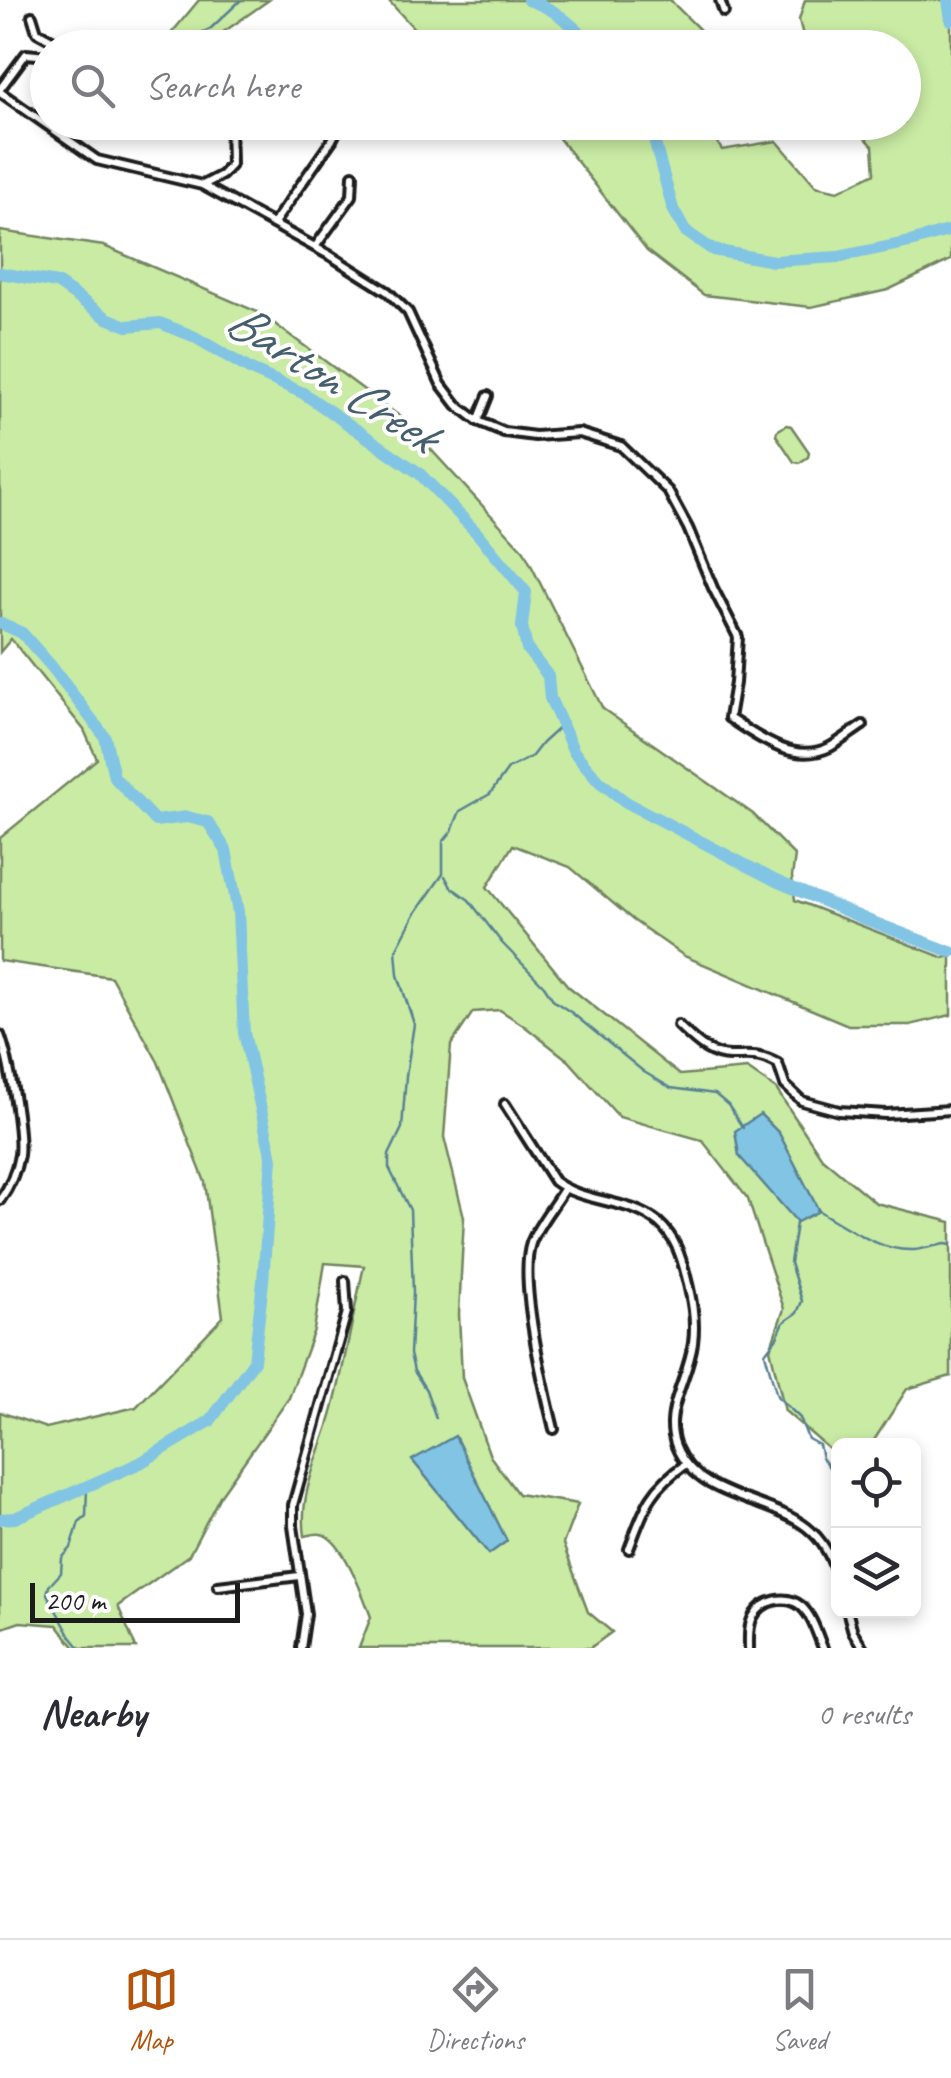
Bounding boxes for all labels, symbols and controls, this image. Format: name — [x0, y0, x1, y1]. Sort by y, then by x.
search box — [30, 30, 921, 140]
icon: search — [65, 58, 120, 113]
text: Search here — [145, 62, 300, 109]
water label: Barton Creek — [214, 286, 456, 472]
map controls — [831, 1438, 921, 1618]
button: locate — [831, 1438, 921, 1528]
button: layers — [831, 1528, 921, 1618]
scale bar — [30, 1578, 240, 1622]
text: 200 m — [45, 1583, 105, 1618]
text: Nearby — [40, 1687, 146, 1740]
text: 0 results — [817, 1693, 911, 1734]
tab: Map — [124, 1962, 179, 2057]
tab: Directions — [427, 1962, 524, 2057]
tab: Saved — [772, 1962, 827, 2057]

